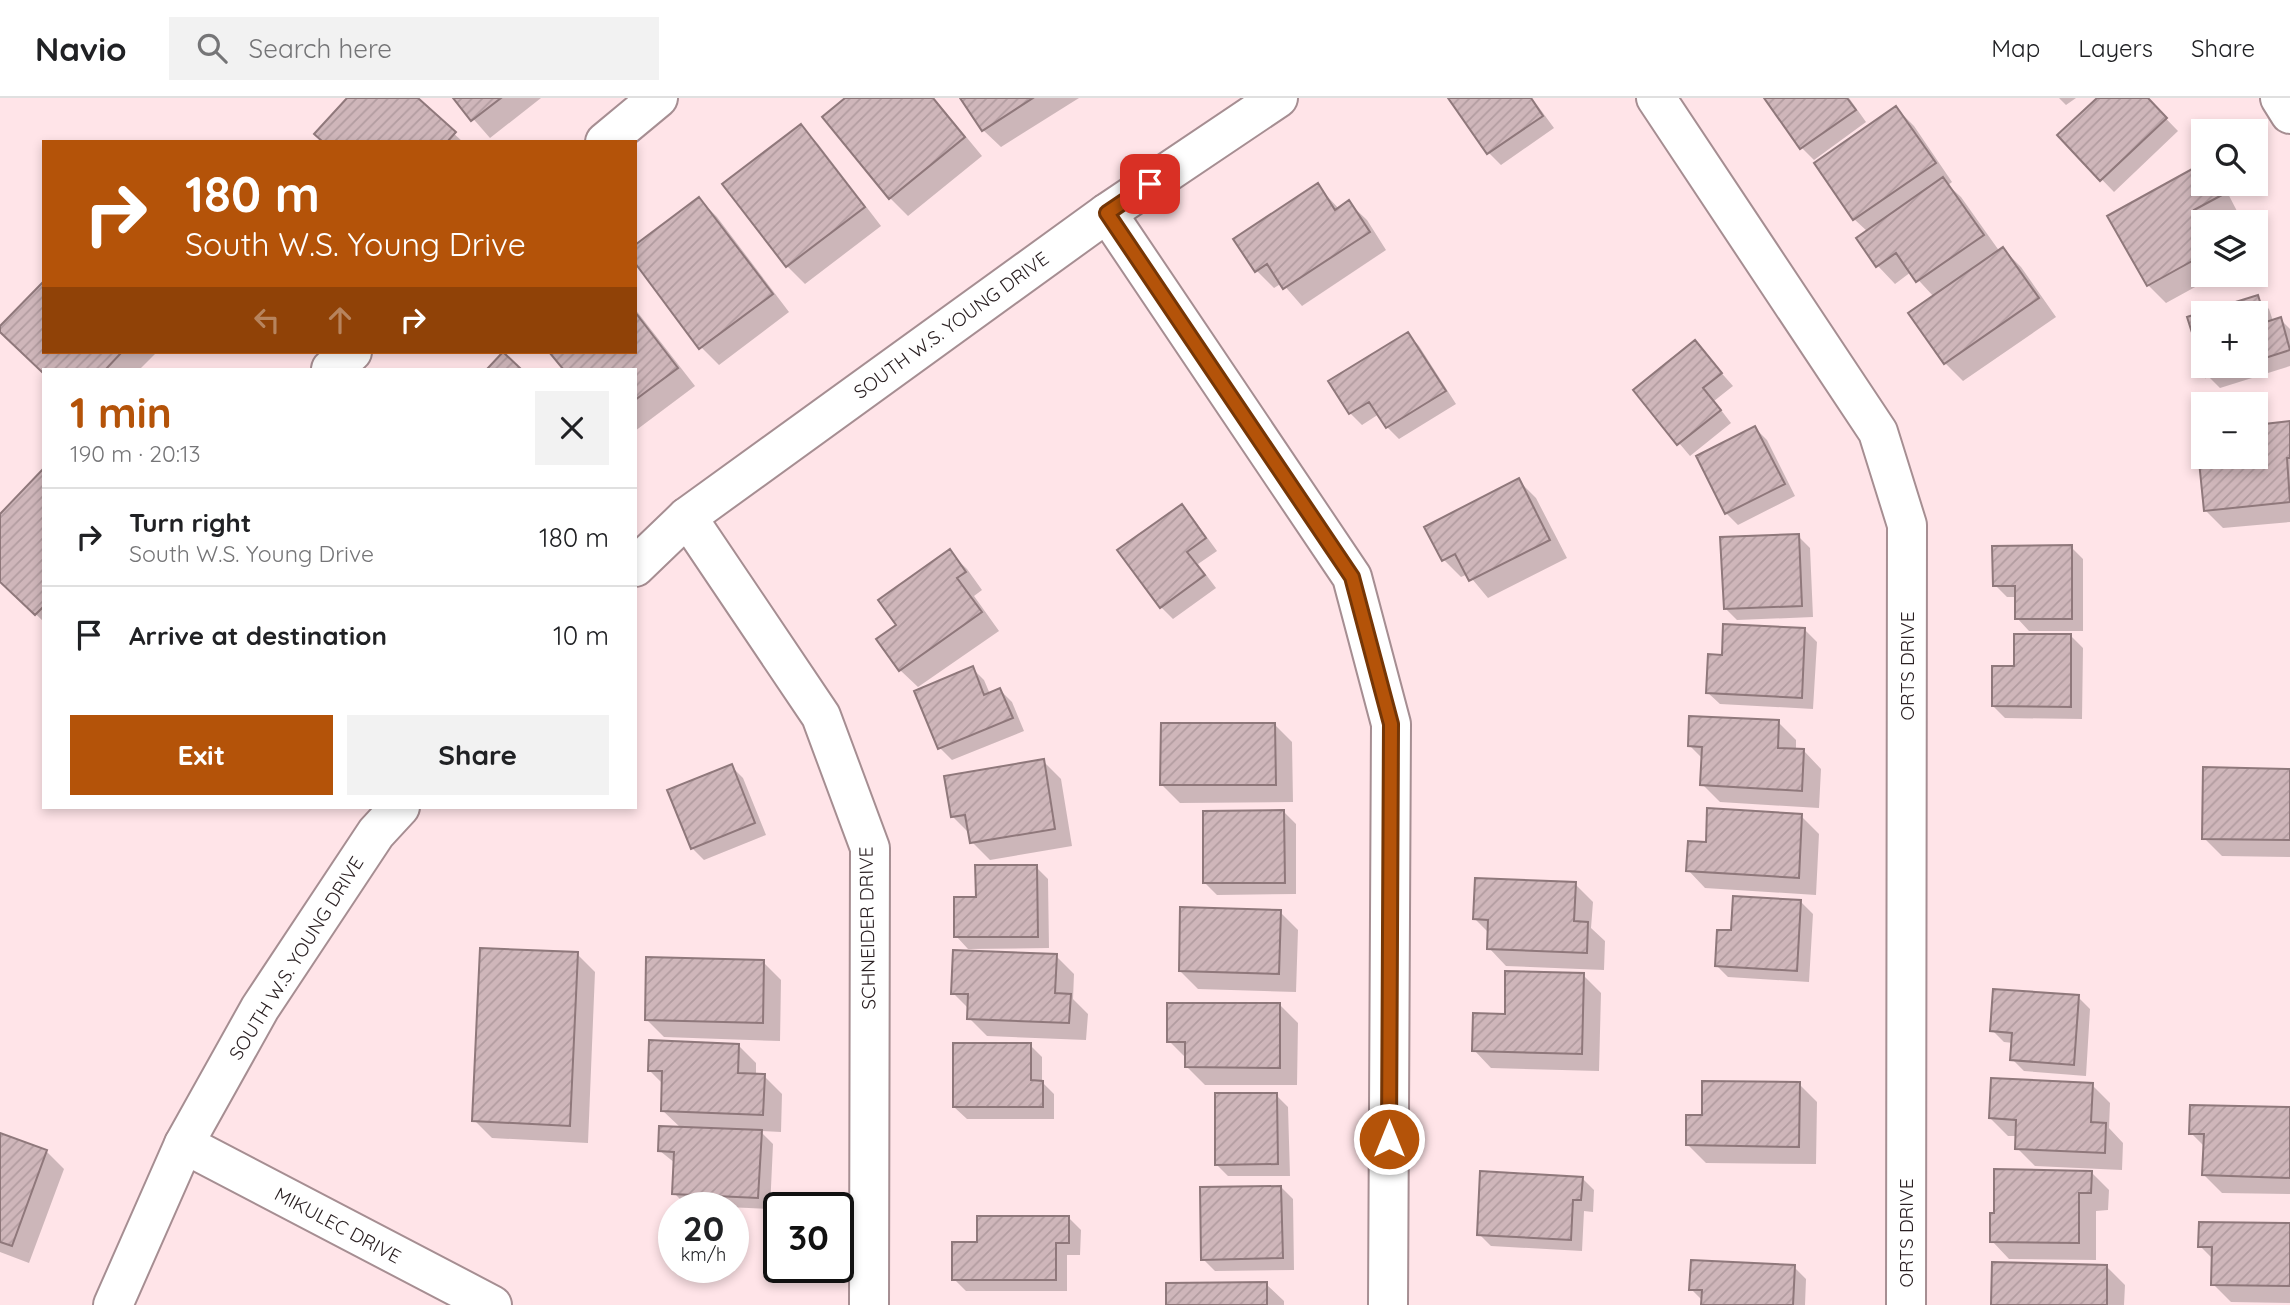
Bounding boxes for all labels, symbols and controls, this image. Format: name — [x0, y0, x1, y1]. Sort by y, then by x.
search box — [169, 17, 659, 80]
text: Navio — [35, 28, 127, 69]
icon: search — [193, 29, 231, 67]
text: Search here — [249, 32, 392, 65]
text: Map — [1991, 33, 2040, 63]
text: Layers — [2078, 33, 2153, 63]
text: Share — [2191, 33, 2255, 63]
map controls — [2191, 119, 2268, 469]
button: search — [2191, 119, 2268, 196]
pin — [1120, 154, 1180, 214]
text: 180 m — [185, 163, 320, 224]
icon: arrive — [1131, 165, 1169, 203]
icon: right — [70, 168, 161, 259]
button: layers — [2191, 210, 2268, 287]
text: South W.S. Young Drive — [185, 224, 526, 264]
street label: SOUTH W.S. YOUNG DRIVE — [849, 246, 1053, 404]
icon: left — [248, 301, 286, 339]
icon: ahead — [321, 301, 359, 339]
icon: right — [394, 301, 432, 339]
button: + — [2191, 301, 2268, 378]
text: 1 min — [70, 386, 172, 439]
button: close — [535, 391, 609, 465]
button: − — [2191, 392, 2268, 469]
text: 190 m · 20:13 — [70, 439, 201, 468]
text: Turn right — [129, 506, 251, 539]
icon: right — [70, 518, 108, 556]
text: 180 m — [539, 521, 609, 554]
text: South W.S. Young Drive — [129, 539, 374, 568]
street label: ORTS DRIVE — [1895, 612, 1919, 720]
icon: arrive — [70, 616, 108, 654]
text: Arrive at destination — [129, 619, 387, 652]
text: 10 m — [553, 619, 609, 652]
button: Exit — [70, 715, 333, 795]
button: Share — [347, 715, 609, 795]
street label: SCHNEIDER DRIVE — [854, 846, 880, 1010]
street label: SOUTH W.S. YOUNG DRIVE — [223, 852, 369, 1064]
position arrow — [1352, 1102, 1426, 1176]
street label: ORTS DRIVE — [1894, 1179, 1918, 1287]
street label: MIKULEC DRIVE — [271, 1182, 405, 1268]
speed limit sign: 30 — [763, 1192, 854, 1283]
text: 20 — [683, 1206, 724, 1250]
text: km/h — [681, 1243, 726, 1266]

